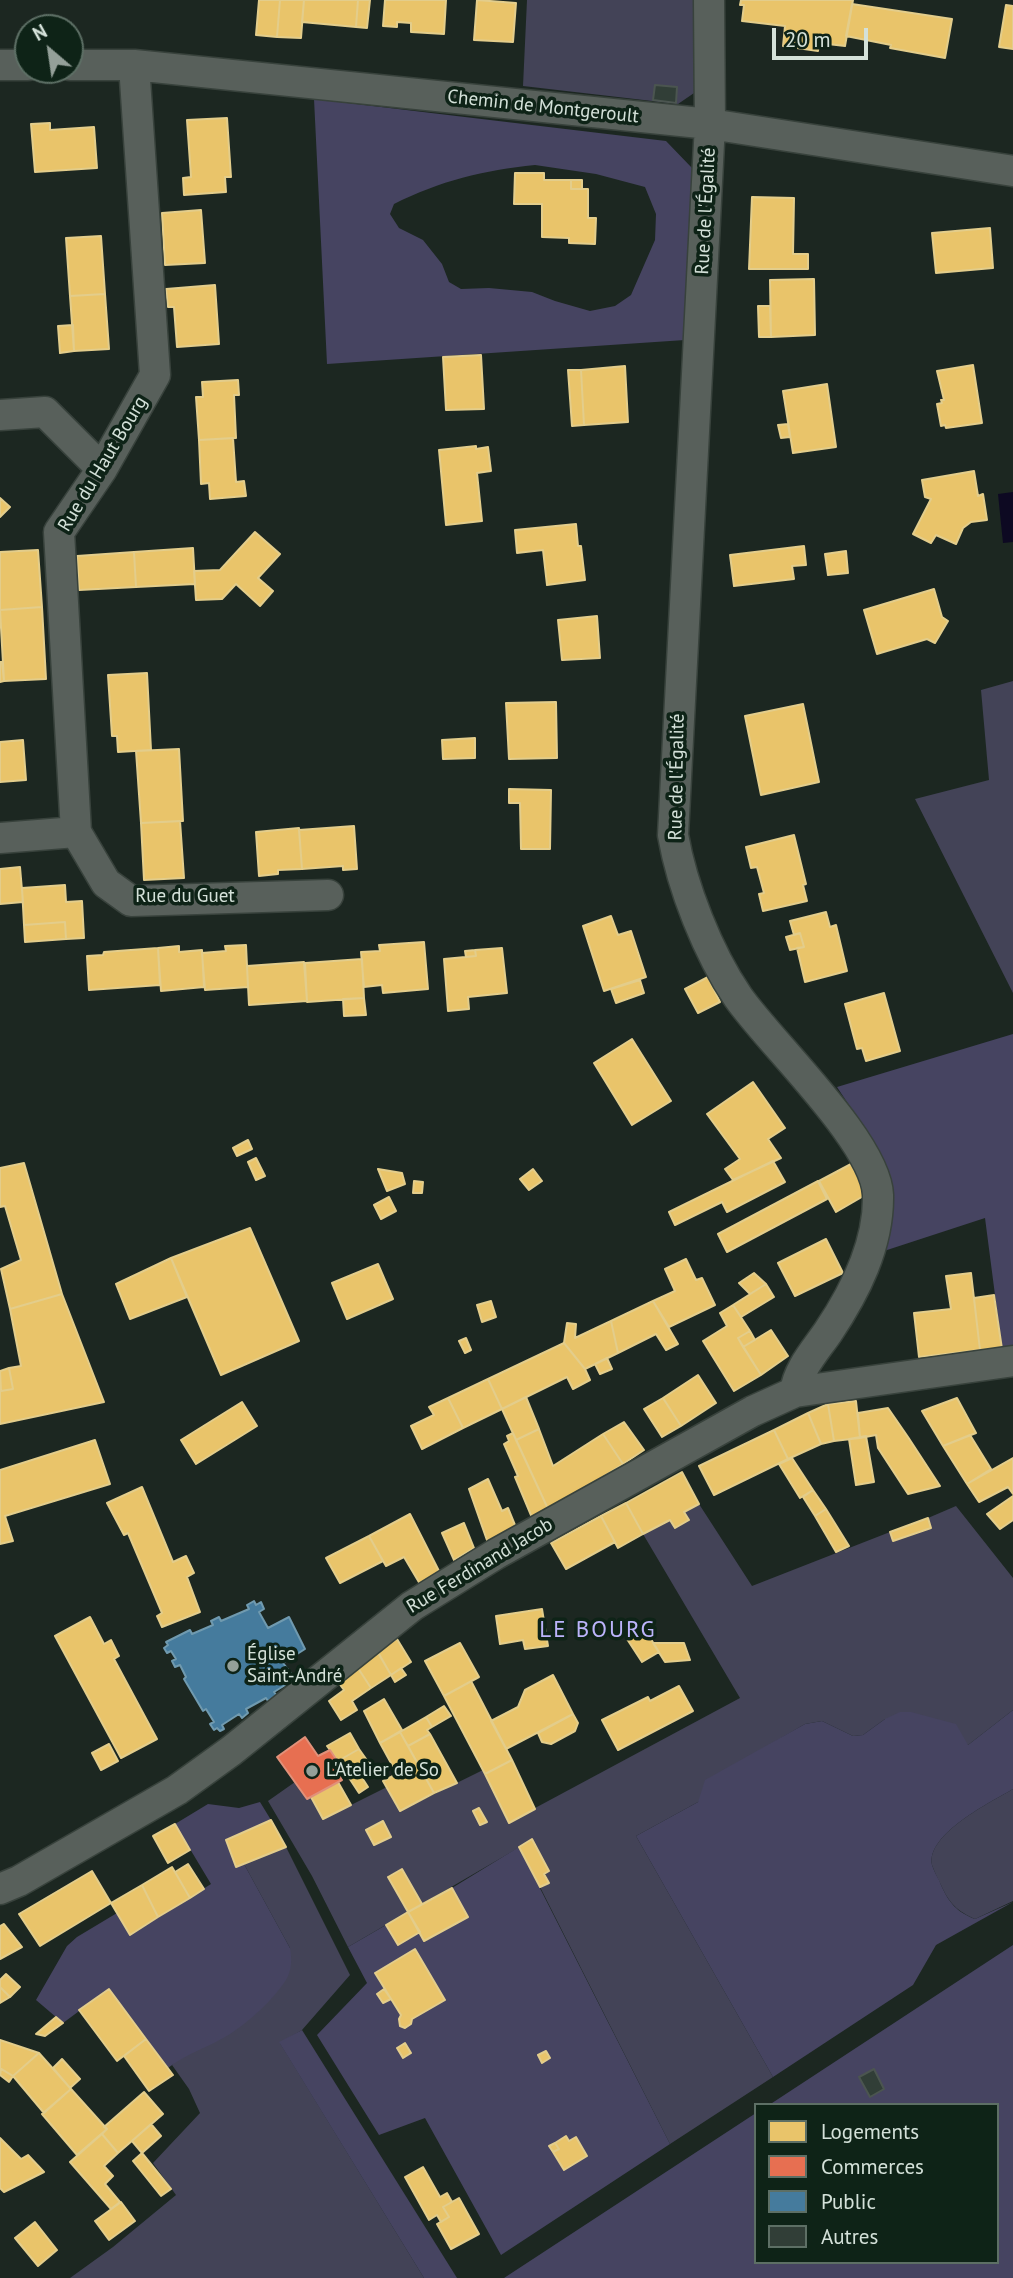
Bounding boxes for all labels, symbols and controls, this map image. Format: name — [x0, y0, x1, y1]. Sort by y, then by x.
north arrow — [14, 14, 84, 84]
scale bar — [775, 14, 871, 58]
text: N — [29, 19, 51, 46]
text: 20 m — [785, 26, 831, 53]
street label: Chemin de Montgeroult — [446, 86, 640, 128]
street label: Rue de l'Égalité — [691, 147, 721, 275]
street label: Rue du Haut Bourg — [54, 392, 152, 536]
street label: Rue de l'Égalité — [664, 713, 690, 841]
street label: Rue du Guet — [135, 886, 235, 908]
street label: Rue Ferdinand Jacob — [403, 1513, 557, 1619]
district label: LE BOURG — [540, 1616, 656, 1644]
place label: Église Saint-André — [247, 1644, 343, 1688]
marker: Église Saint-André — [225, 1658, 241, 1674]
place label: L'Atelier de So — [326, 1760, 439, 1782]
marker: L'Atelier de So — [304, 1763, 320, 1779]
legend — [754, 2103, 999, 2264]
text: Logements — [821, 2118, 919, 2145]
text: Commerces — [821, 2153, 924, 2180]
text: Public — [821, 2188, 876, 2215]
text: Autres — [821, 2223, 878, 2250]

